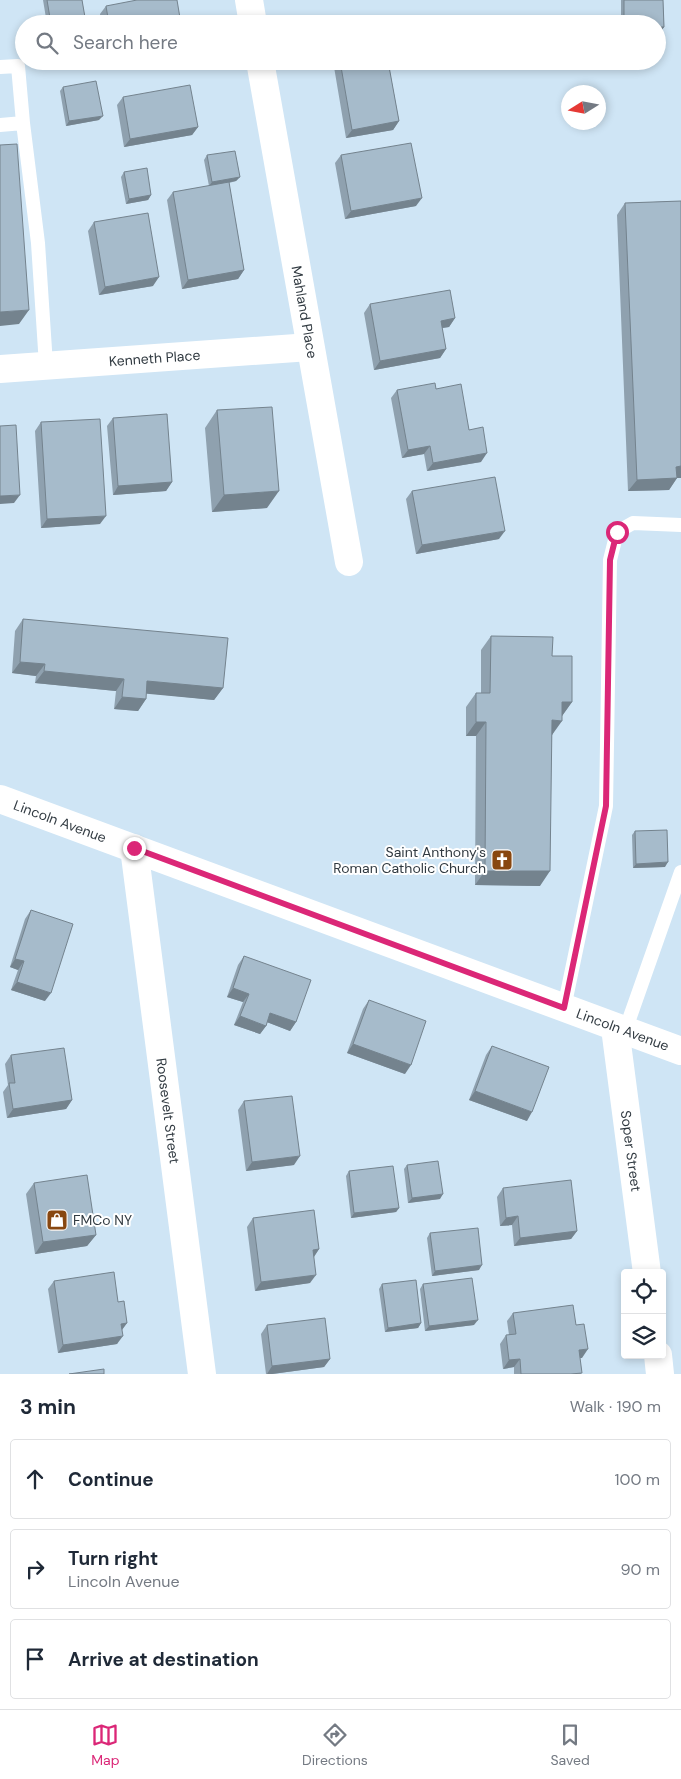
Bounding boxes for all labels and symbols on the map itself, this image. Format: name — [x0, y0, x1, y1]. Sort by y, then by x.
north arrow — [561, 85, 606, 130]
street label: Mahland Place — [288, 264, 322, 360]
street label: Kenneth Place — [108, 346, 201, 370]
route start — [606, 521, 629, 544]
street label: Lincoln Avenue — [11, 796, 109, 847]
route end — [123, 837, 146, 860]
place label: Saint Anthony's Roman Catholic Church — [333, 843, 486, 877]
church icon: Saint Anthony's Roman Catholic Church — [490, 848, 514, 872]
street label: Lincoln Avenue — [574, 1004, 672, 1055]
street label: Roosevelt Street — [152, 1057, 184, 1165]
street label: Soper Street — [617, 1109, 645, 1193]
shop icon: FMCo NY — [45, 1208, 69, 1232]
place label: FMCo NY — [73, 1211, 132, 1229]

